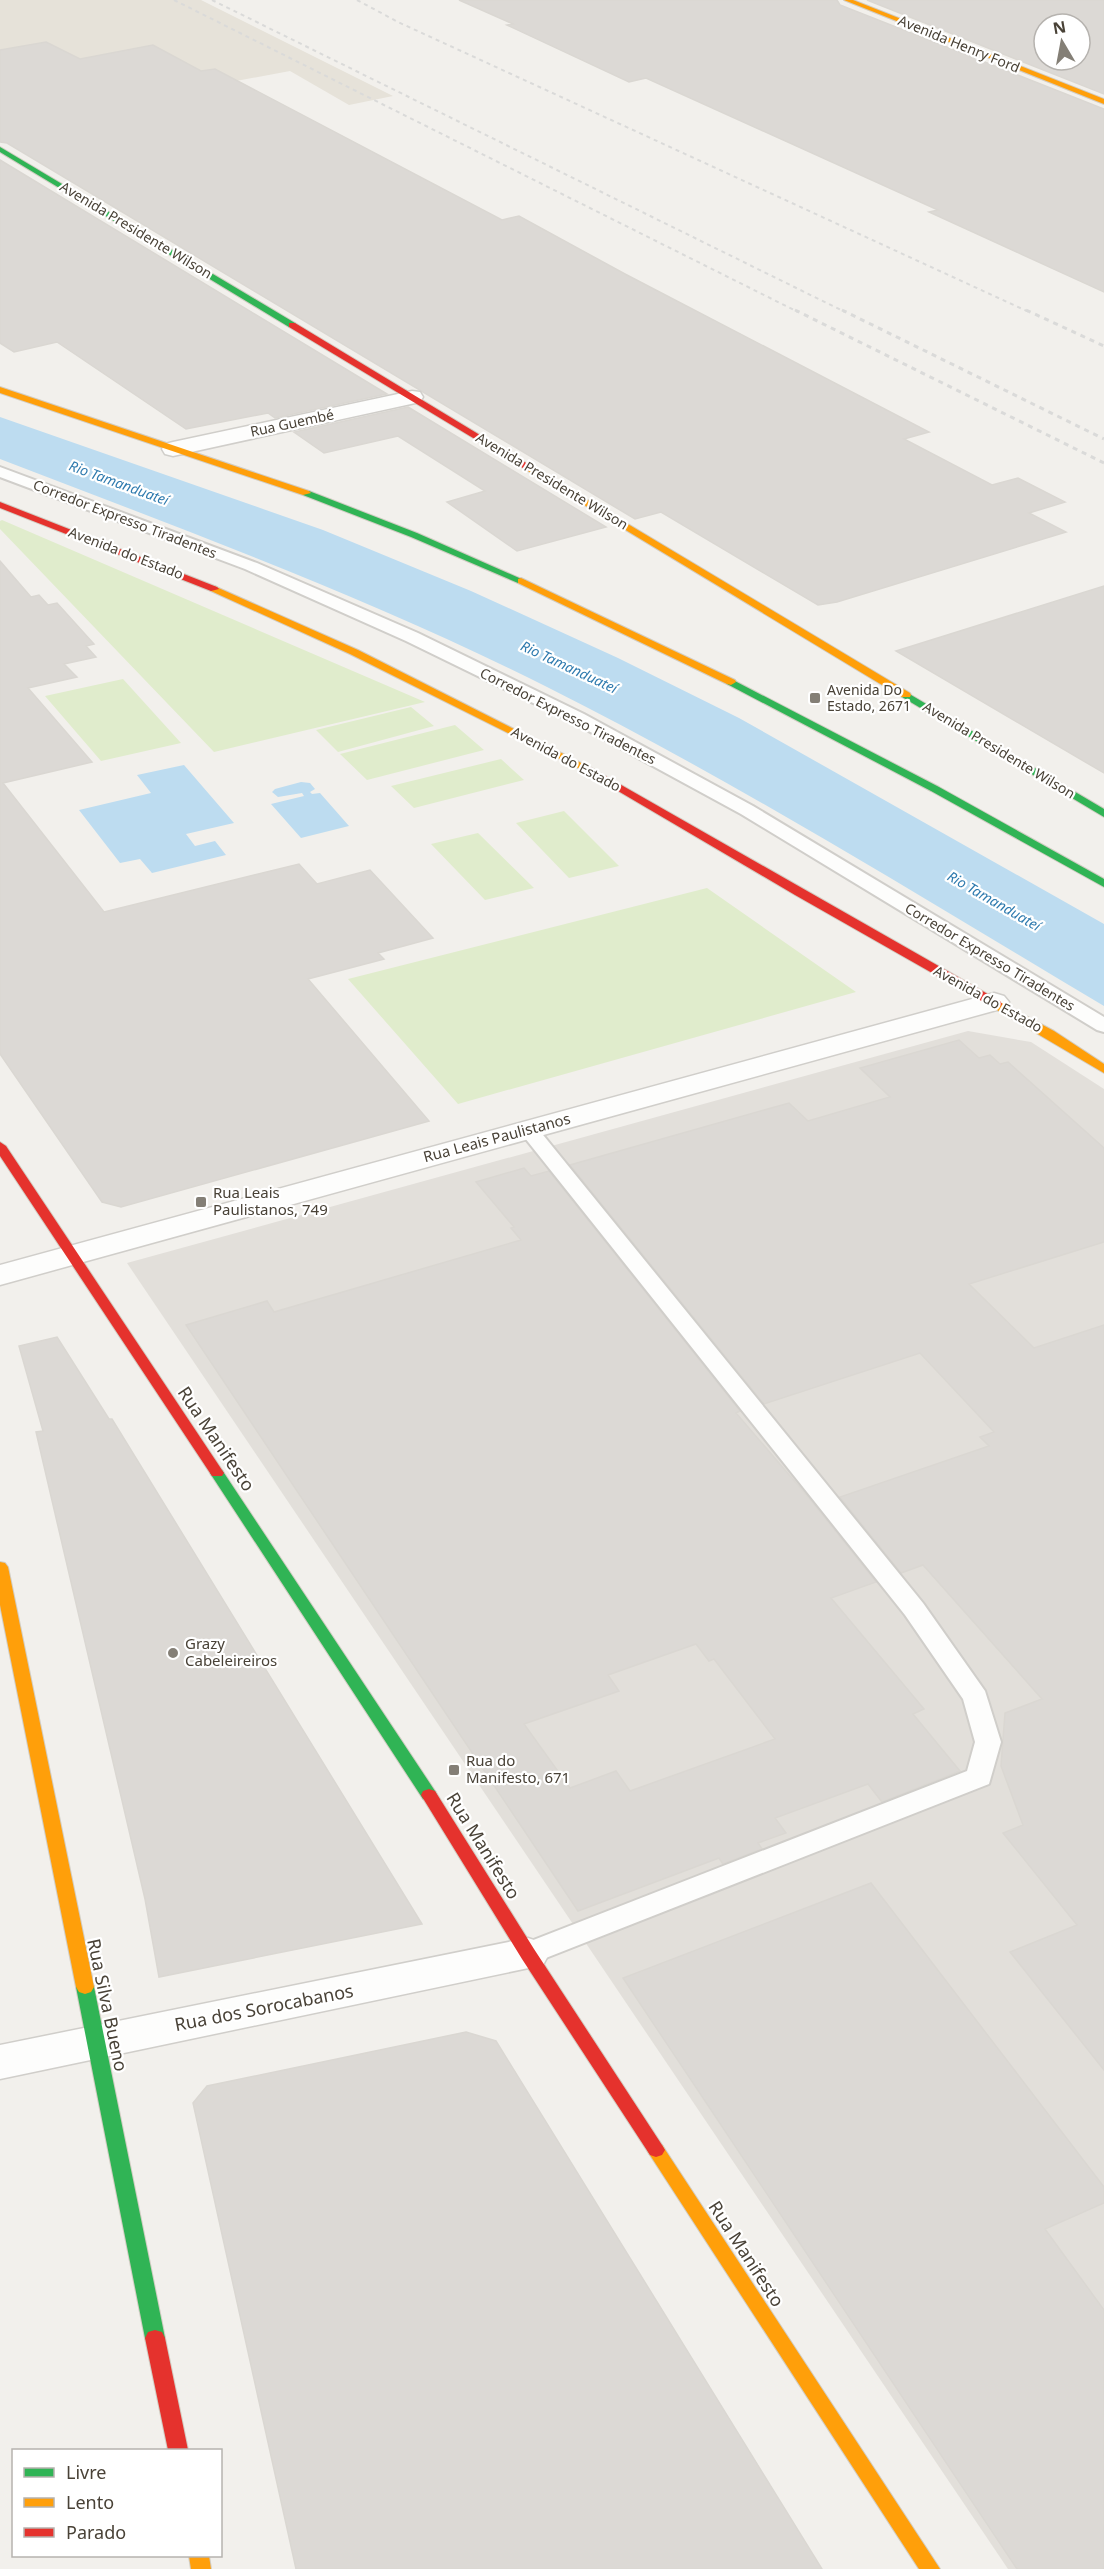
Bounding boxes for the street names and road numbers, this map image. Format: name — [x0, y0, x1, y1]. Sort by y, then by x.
street label: Avenida Henry Ford — [896, 10, 1023, 77]
street label: Avenida Presidente Wilson — [57, 177, 216, 283]
street label: Rua Guembé — [248, 404, 336, 441]
street label: Avenida Presidente Wilson — [473, 428, 632, 534]
street label: Corredor Expresso Tiradentes — [31, 475, 220, 562]
street label: Avenida do Estado — [66, 522, 186, 583]
street label: Corredor Expresso Tiradentes — [477, 663, 660, 768]
street label: Avenida Presidente Wilson — [920, 697, 1079, 803]
street label: Avenida do Estado — [508, 722, 624, 795]
street label: Corredor Expresso Tiradentes — [902, 898, 1079, 1015]
street label: Avenida do Estado — [930, 961, 1046, 1036]
street label: Rua Leais Paulistanos — [421, 1108, 573, 1166]
street label: Rua Manifesto — [173, 1381, 261, 1496]
street label: Rua Manifesto — [441, 1788, 526, 1903]
street label: Rua Silva Bueno — [82, 1936, 134, 2073]
street label: Rua dos Sorocabanos — [172, 1978, 355, 2036]
street label: Rua Manifesto — [704, 2196, 790, 2311]

